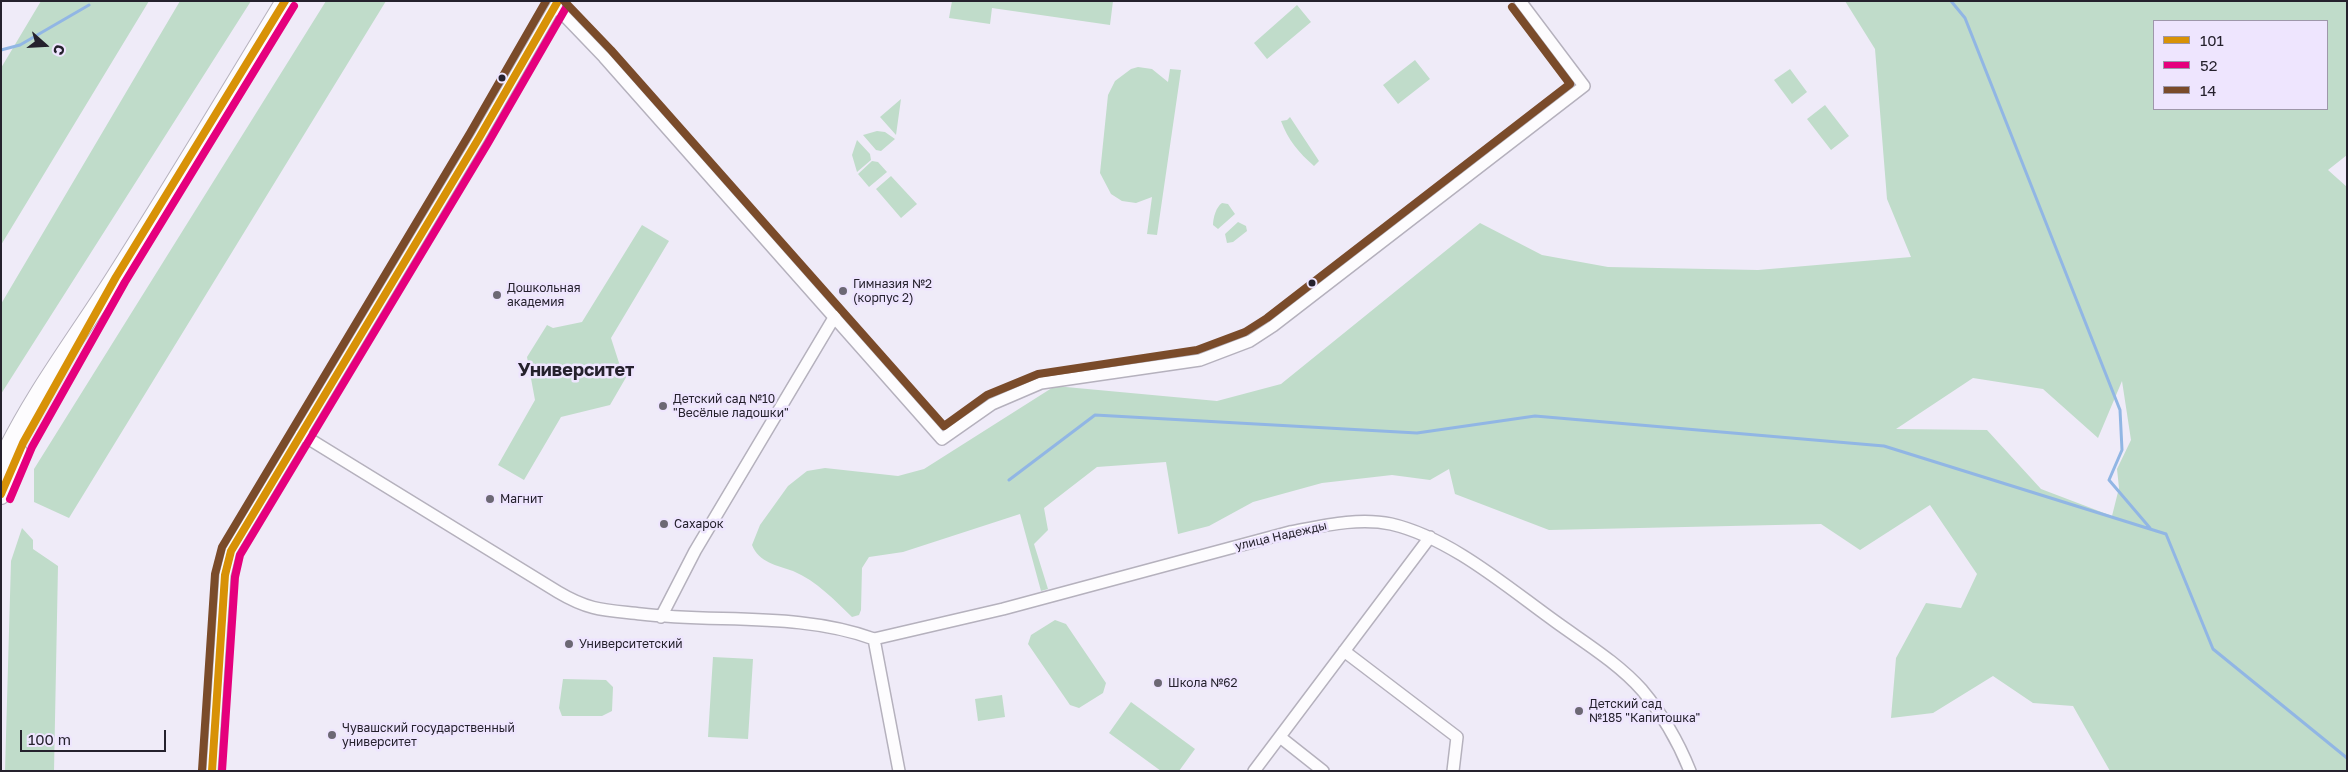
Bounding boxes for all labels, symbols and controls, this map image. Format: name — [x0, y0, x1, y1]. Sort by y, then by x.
north arrow — [20, 20, 70, 70]
legend — [2153, 20, 2328, 110]
text: 101 — [2200, 31, 2224, 49]
text: С — [50, 43, 69, 58]
text: 52 — [2200, 56, 2217, 74]
unlabelled marker — [497, 73, 507, 83]
text: 14 — [2200, 81, 2216, 99]
place label: Гимназия №2 (корпус 2) — [853, 277, 932, 305]
unlabelled marker — [1307, 278, 1317, 288]
place label: Дошкольная академия — [507, 281, 581, 309]
marker: Гимназия №2 (корпус 2) — [837, 285, 849, 297]
marker: Дошкольная академия — [491, 289, 503, 301]
district label: Университет — [518, 359, 634, 381]
place label: Детский сад №10 "Весёлые ладошки" — [673, 392, 789, 420]
marker: Детский сад №10 "Весёлые ладошки" — [657, 400, 669, 412]
place label: Магнит — [500, 492, 543, 506]
marker: Магнит — [484, 493, 496, 505]
place label: Сахарок — [674, 517, 724, 531]
marker: Сахарок — [658, 518, 670, 530]
street label: улица Надежды — [1234, 518, 1328, 554]
place label: Университетский — [579, 637, 683, 651]
marker: Университетский — [563, 638, 575, 650]
place label: Школа №62 — [1168, 676, 1238, 690]
marker: Школа №62 — [1152, 677, 1164, 689]
place label: Детский сад №185 "Капитошка" — [1589, 697, 1700, 725]
marker: Детский сад №185 "Капитошка" — [1573, 705, 1585, 717]
scale bar — [22, 720, 169, 752]
place label: Чувашский государственный университет — [342, 721, 515, 749]
marker: Чувашский государственный университет — [326, 729, 338, 741]
text: 100 m — [28, 730, 71, 748]

